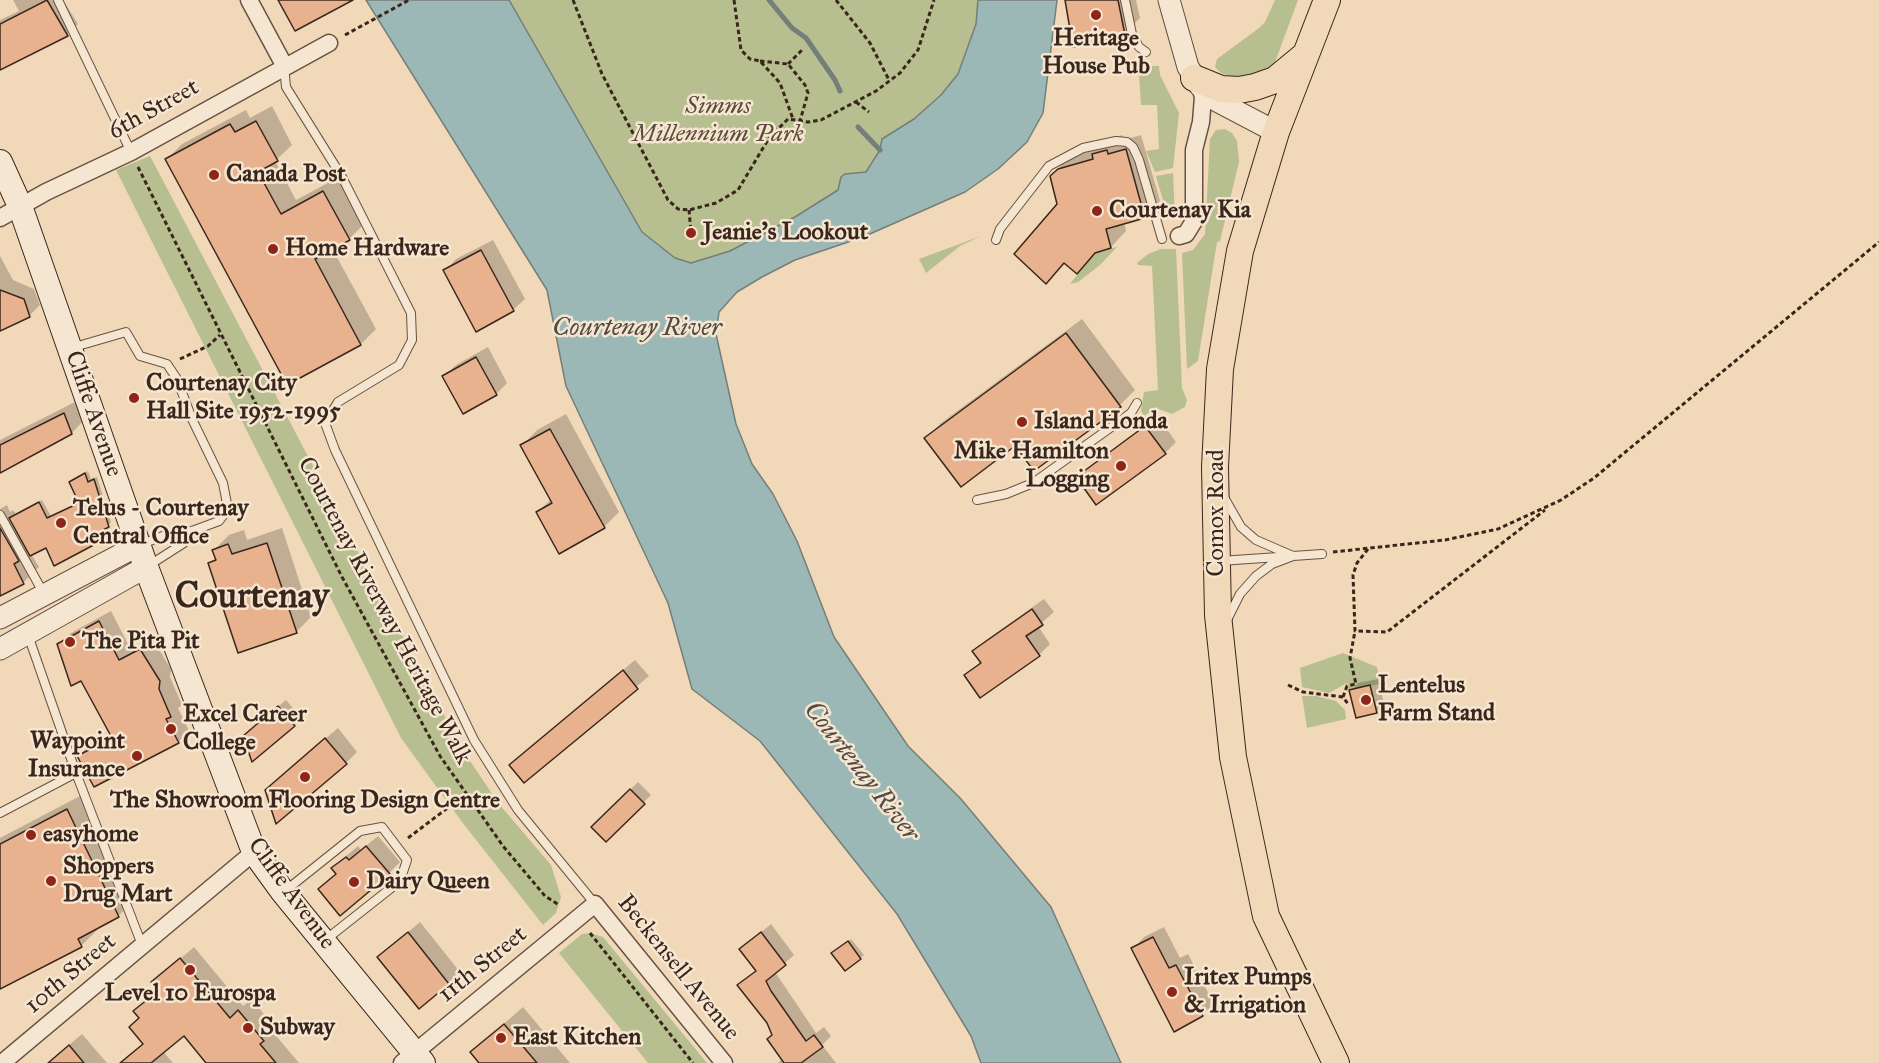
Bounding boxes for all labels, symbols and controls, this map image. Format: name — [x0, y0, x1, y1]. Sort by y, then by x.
marker: Heritage House Pub — [1089, 8, 1103, 22]
place label: Heritage House Pub — [1042, 25, 1150, 81]
street label: 6th Street — [104, 73, 204, 147]
park label: Simms Millennium Park — [632, 93, 804, 149]
place label: Canada Post — [226, 161, 346, 189]
marker: Canada Post — [207, 168, 221, 182]
place label: Courtenay Kia — [1109, 197, 1251, 225]
marker: Courtenay Kia — [1090, 204, 1104, 218]
place label: Jeanie's Lookout — [703, 219, 868, 247]
marker: Jeanie's Lookout — [684, 226, 698, 240]
place label: Home Hardware — [285, 235, 449, 263]
marker: Home Hardware — [266, 242, 280, 256]
water label: Courtenay River — [552, 313, 722, 345]
street label: Cliffe Avenue — [58, 347, 128, 481]
place label: Courtenay City Hall Site 1952-1995 — [146, 370, 340, 426]
marker: Courtenay City Hall Site 1952-1995 — [127, 391, 141, 405]
place label: Island Honda — [1034, 408, 1168, 436]
marker: Island Honda — [1015, 415, 1029, 429]
place label: Mike Hamilton Logging — [954, 438, 1109, 494]
street label: Comox Road — [1203, 449, 1231, 577]
street label: Courtenay Riverway Heritage Walk — [291, 452, 477, 770]
marker: Mike Hamilton Logging — [1114, 459, 1128, 473]
place label: Telus - Courtenay Central Office — [73, 495, 249, 551]
marker: Telus - Courtenay Central Office — [54, 516, 68, 530]
district label: Courtenay — [175, 576, 329, 620]
place label: The Pita Pit — [82, 628, 200, 656]
marker: The Pita Pit — [63, 635, 77, 649]
place label: Lentelus Farm Stand — [1378, 672, 1495, 728]
marker: Lentelus Farm Stand — [1359, 693, 1373, 707]
water label: Courtenay River — [796, 696, 926, 848]
place label: Excel Career College — [183, 701, 307, 757]
marker: Excel Career College — [164, 722, 178, 736]
place label: Waypoint Insurance — [28, 728, 125, 784]
marker: Waypoint Insurance — [130, 749, 144, 763]
marker: The Showroom Flooring Design Centre — [298, 770, 312, 784]
place label: The Showroom Flooring Design Centre — [110, 787, 500, 815]
place label: easyhome — [43, 821, 138, 849]
marker: easyhome — [24, 828, 38, 842]
street label: Cliffe Avenue — [241, 833, 341, 955]
place label: Shoppers Drug Mart — [63, 853, 173, 909]
place label: Dairy Queen — [366, 868, 490, 896]
marker: Shoppers Drug Mart — [44, 874, 58, 888]
marker: Dairy Queen — [347, 875, 361, 889]
street label: Beckensell Avenue — [611, 889, 745, 1047]
street label: 11th Street — [433, 921, 533, 1009]
street label: 10th Street — [20, 928, 122, 1020]
marker: Level 10 Eurospa — [183, 963, 197, 977]
place label: Iritex Pumps & Irrigation — [1184, 964, 1311, 1020]
place label: Level 10 Eurospa — [104, 980, 276, 1008]
marker: Iritex Pumps & Irrigation — [1165, 985, 1179, 999]
place label: Subway — [260, 1014, 335, 1042]
marker: Subway — [241, 1021, 255, 1035]
place label: East Kitchen — [513, 1024, 641, 1052]
marker: East Kitchen — [494, 1031, 508, 1045]

